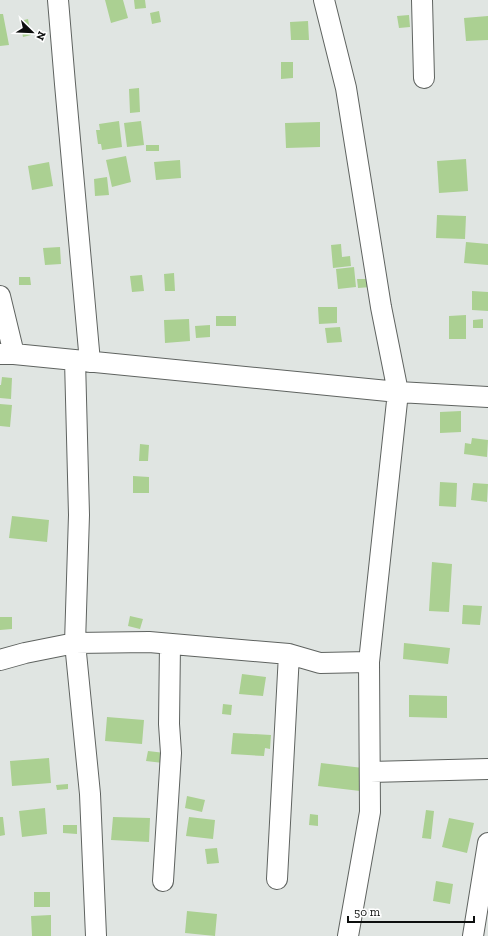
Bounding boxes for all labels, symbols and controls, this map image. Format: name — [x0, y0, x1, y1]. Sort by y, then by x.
north arrow — [12, 12, 52, 52]
text: N — [33, 29, 48, 43]
scale bar — [348, 898, 474, 924]
text: 50 m — [354, 905, 381, 919]

